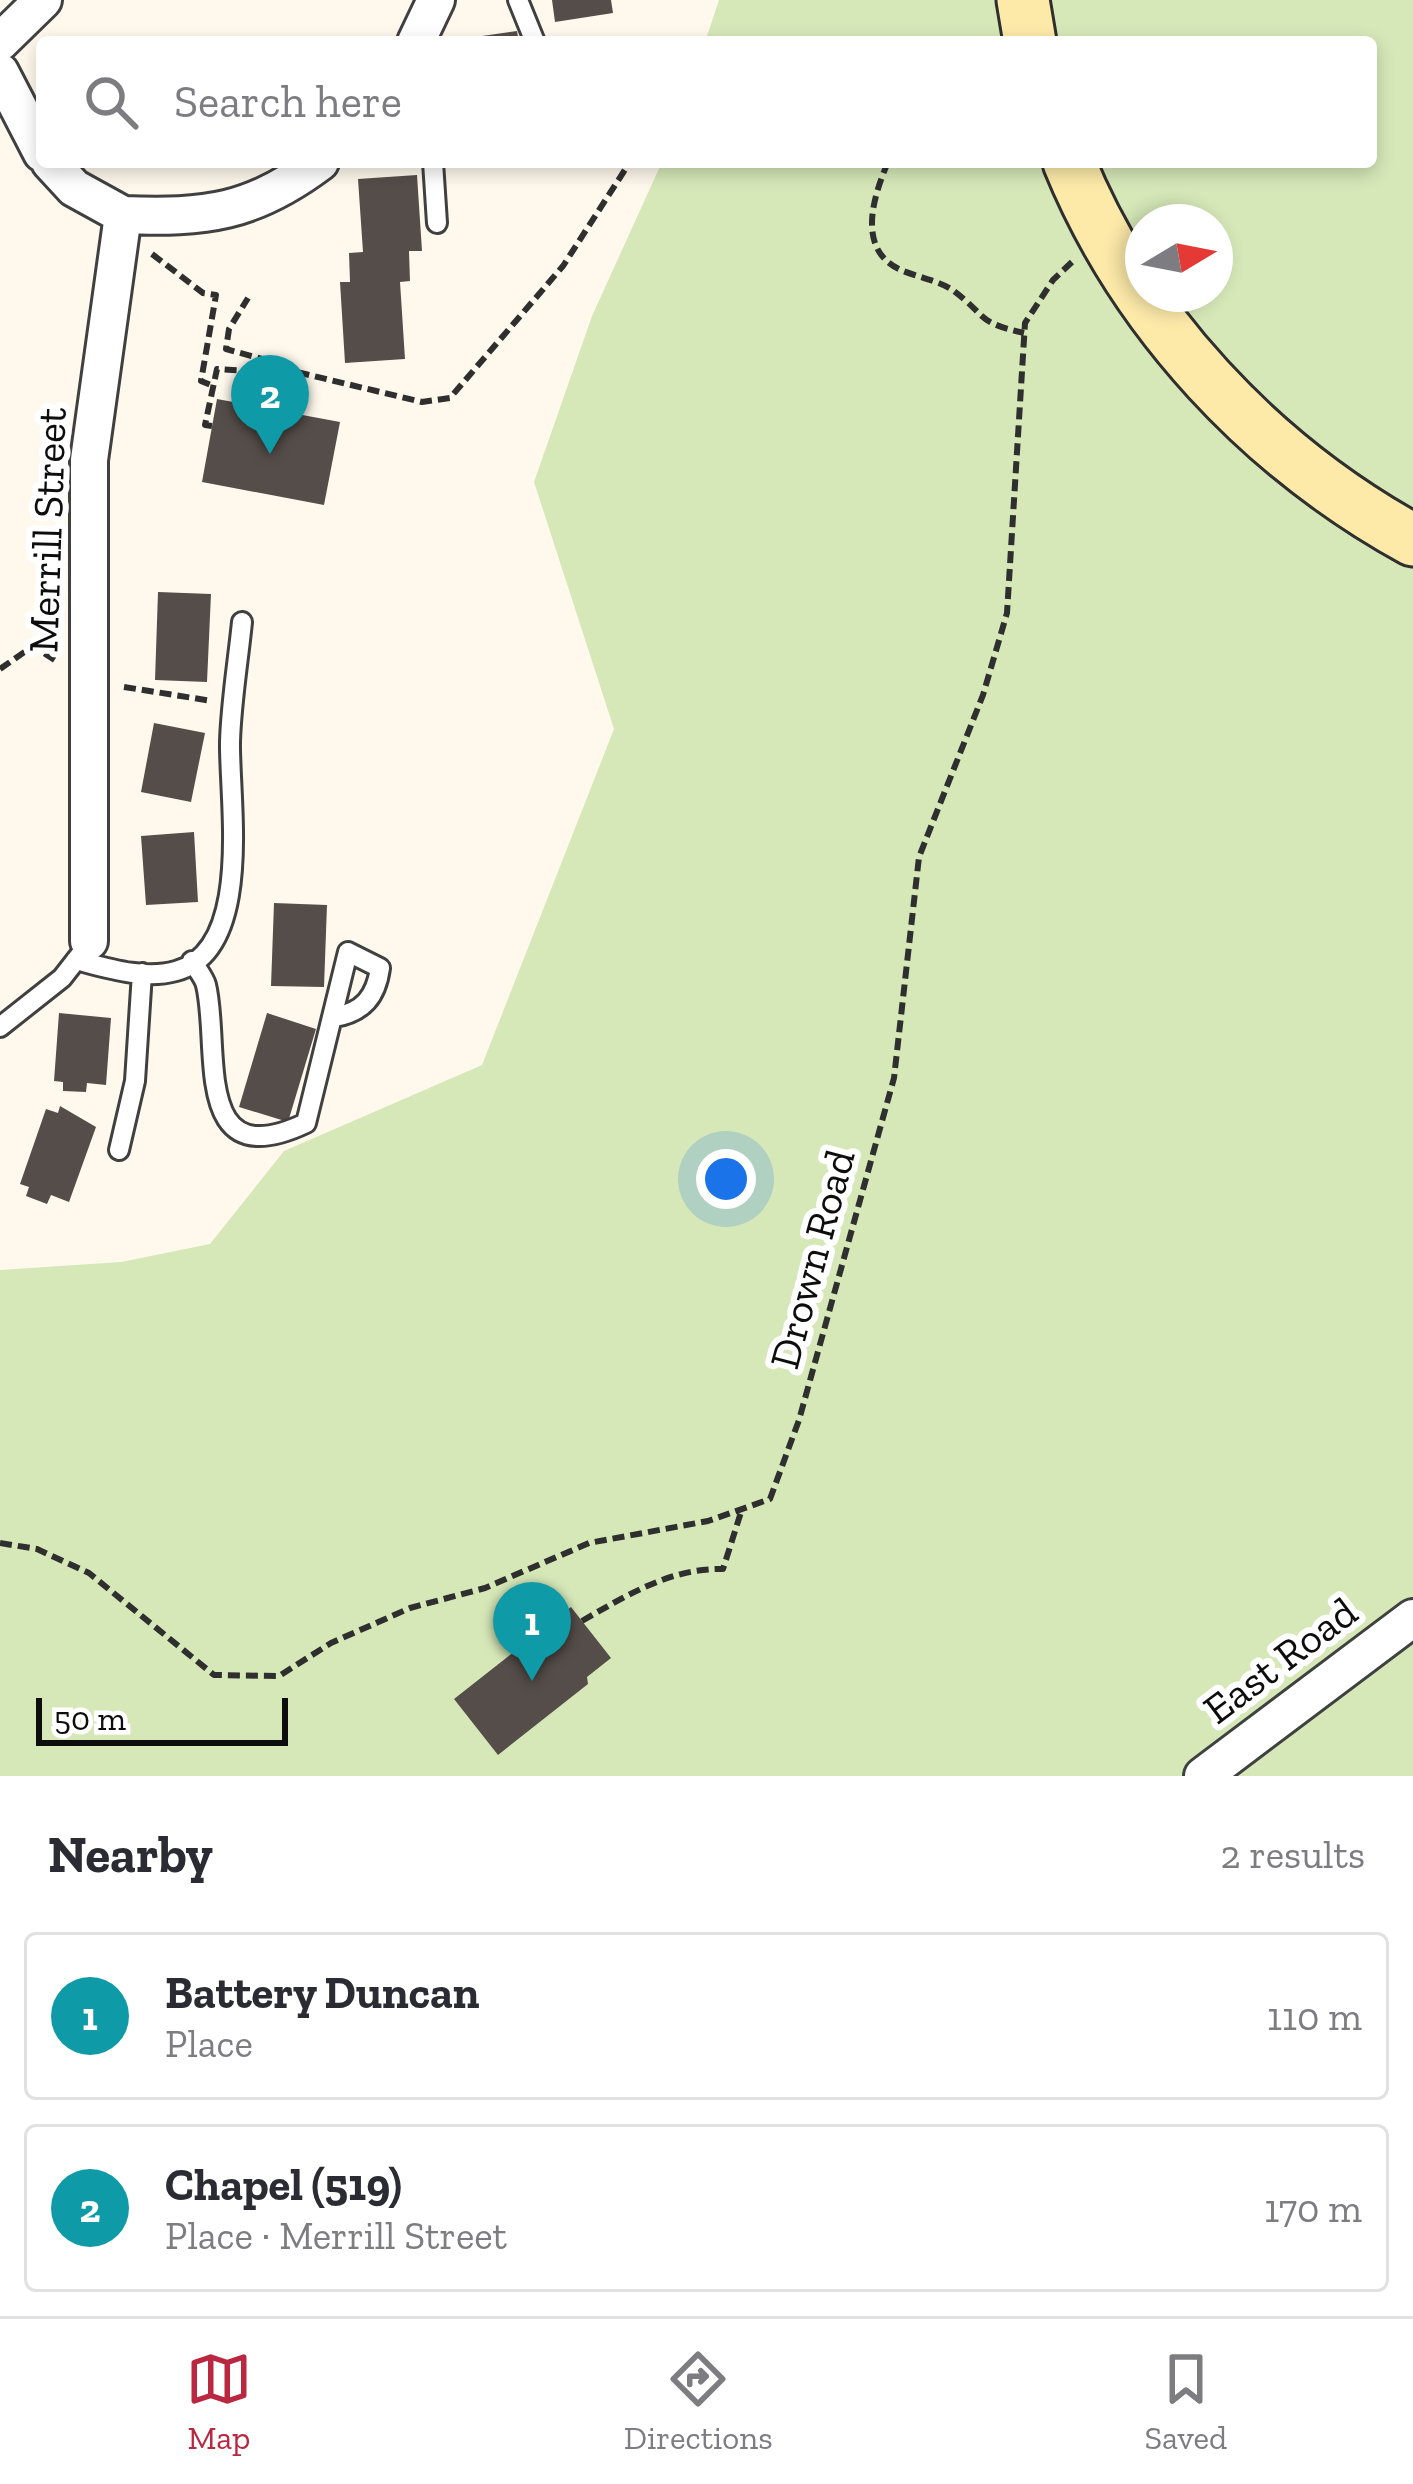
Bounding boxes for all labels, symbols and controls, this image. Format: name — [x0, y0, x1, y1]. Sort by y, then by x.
search box — [36, 36, 1377, 168]
icon: search — [78, 69, 144, 135]
text: Search here — [174, 75, 402, 129]
north arrow — [1125, 204, 1233, 312]
pin: 2 — [231, 355, 309, 454]
street label: Merrill Street — [17, 406, 77, 654]
street label: Drown Road — [758, 1144, 866, 1374]
your location — [696, 1149, 756, 1209]
pin: 1 — [493, 1582, 571, 1681]
street label: East Road — [1193, 1586, 1367, 1734]
scale bar — [36, 1692, 288, 1745]
text: 50 m — [54, 1699, 126, 1738]
text: Nearby — [48, 1824, 213, 1885]
text: 2 results — [1220, 1831, 1365, 1878]
text: Battery Duncan — [165, 1966, 479, 2020]
text: 1 — [82, 1993, 98, 2040]
text: 110 m — [1267, 1993, 1362, 2040]
text: Place — [165, 2020, 253, 2067]
text: Chapel (519) — [165, 2158, 402, 2212]
text: 2 — [80, 2185, 100, 2232]
text: 170 m — [1264, 2185, 1362, 2232]
text: Place · Merrill Street — [165, 2212, 507, 2259]
tab: Map — [186, 2346, 252, 2457]
tab: Directions — [624, 2346, 773, 2457]
tab: Saved — [1144, 2346, 1227, 2457]

